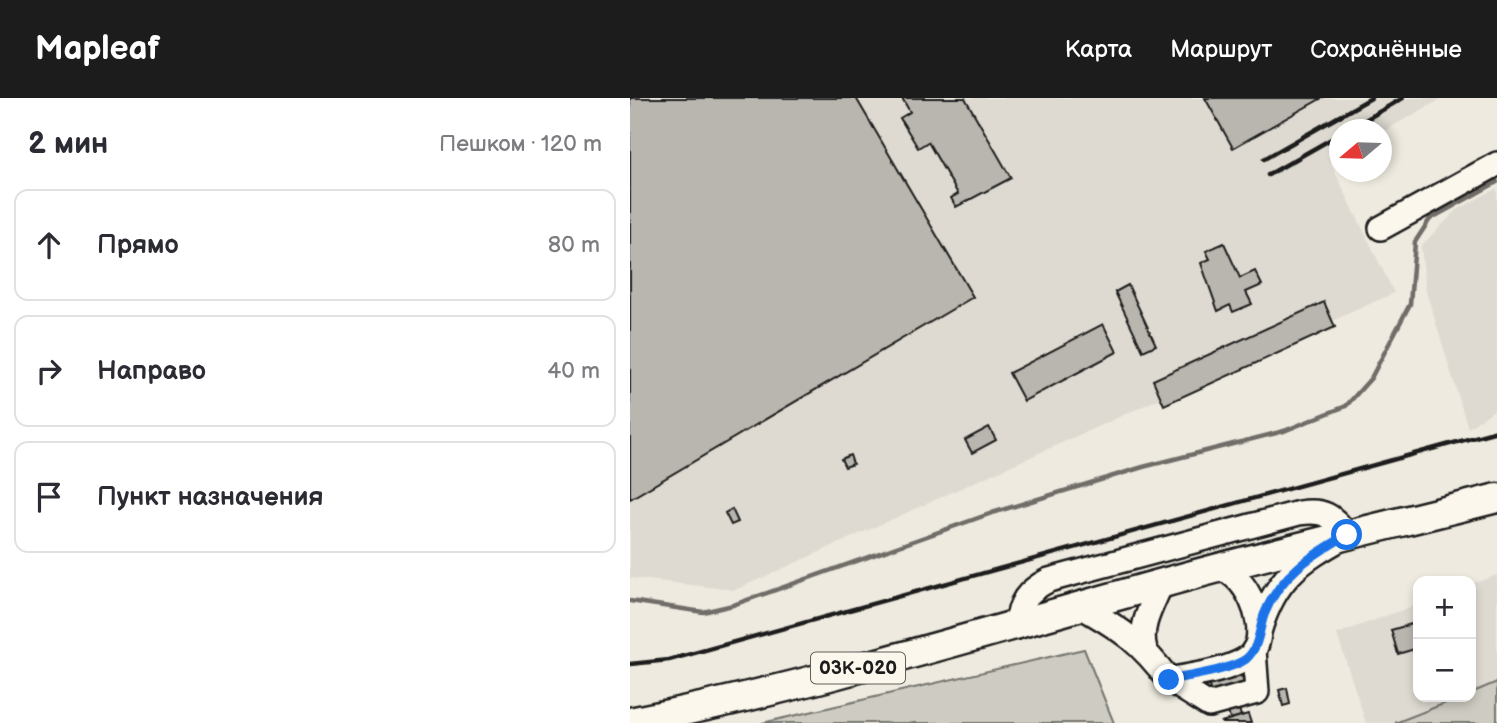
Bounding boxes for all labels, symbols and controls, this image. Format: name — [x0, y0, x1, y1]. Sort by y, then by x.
text: Mapleaf — [35, 29, 160, 69]
text: Карта — [1065, 35, 1132, 64]
text: Маршрут — [1170, 35, 1272, 64]
text: Сохранённые — [1310, 35, 1462, 64]
north arrow — [1329, 119, 1392, 182]
text: 2 мин — [28, 126, 108, 162]
text: Пешком · 120 m — [439, 130, 602, 158]
icon: ahead — [30, 226, 68, 264]
text: Прямо — [97, 230, 179, 261]
text: 80 m — [548, 231, 600, 259]
icon: right — [30, 352, 68, 390]
text: Направо — [97, 356, 206, 387]
text: 40 m — [547, 357, 600, 385]
icon: arrive — [30, 478, 68, 516]
text: Пункт назначения — [97, 482, 323, 513]
route start — [1331, 519, 1362, 550]
map controls — [1413, 576, 1476, 702]
button: + — [1413, 576, 1476, 639]
button: − — [1413, 639, 1476, 702]
road number: 03К-020 — [811, 652, 905, 684]
route end — [1153, 664, 1184, 695]

